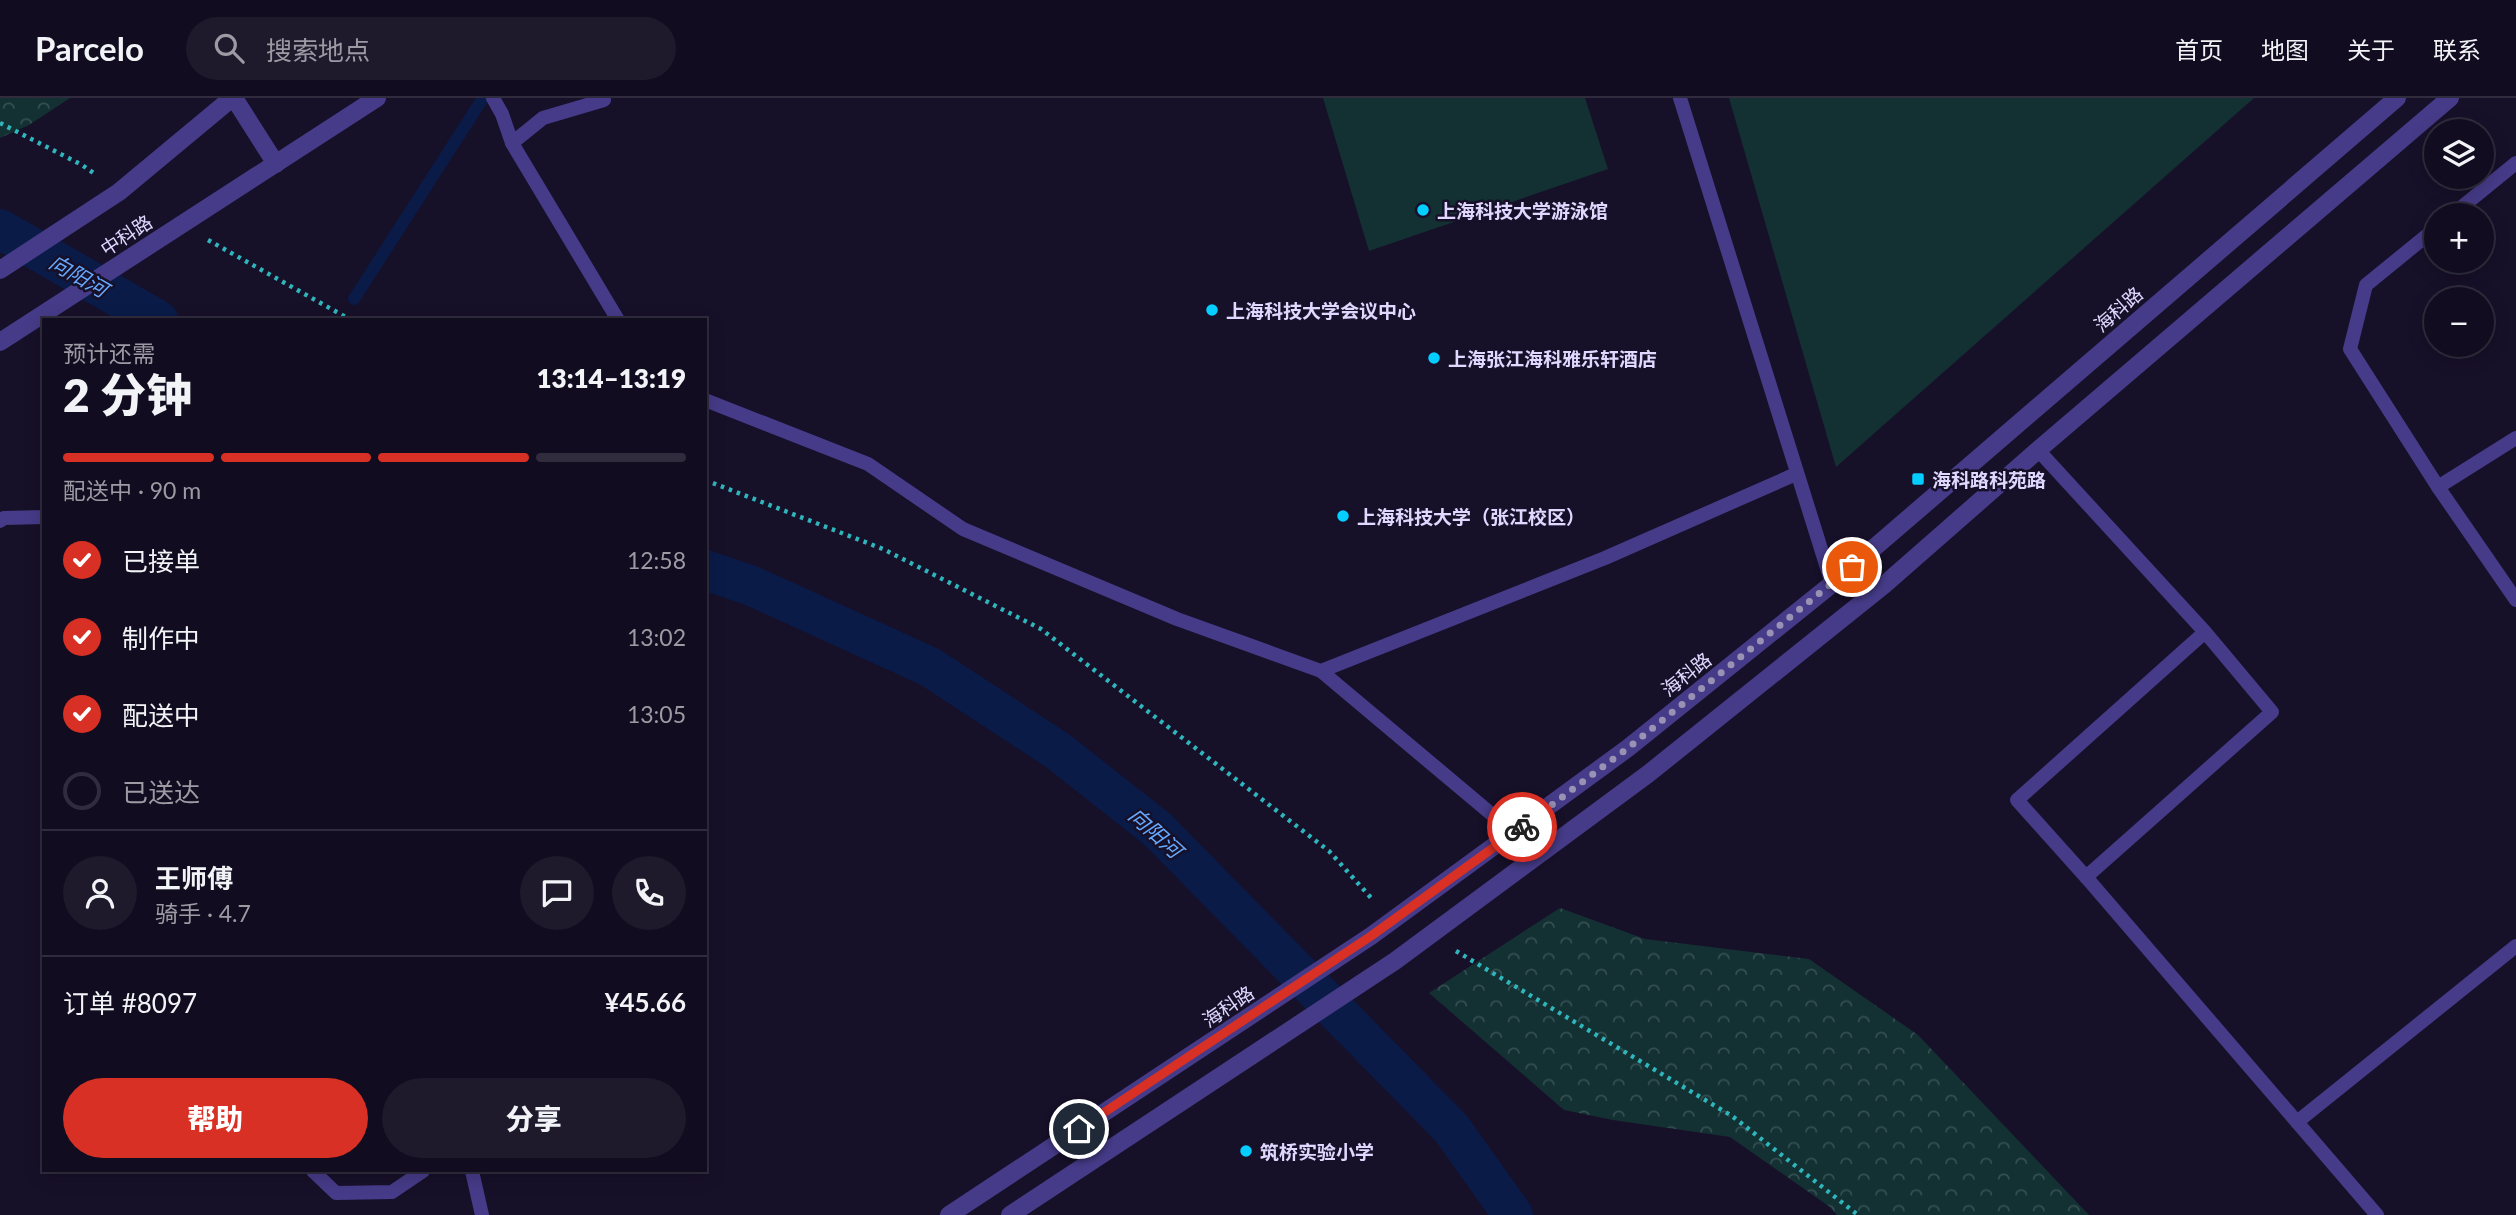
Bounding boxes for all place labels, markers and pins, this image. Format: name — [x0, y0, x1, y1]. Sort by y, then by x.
place label: 上海科技大学游泳馆 — [1437, 199, 1608, 222]
marker: 上海科技大学游泳馆 — [1415, 202, 1431, 218]
place label: 上海科技大学会议中心 — [1226, 299, 1416, 322]
marker: 上海科技大学会议中心 — [1204, 302, 1220, 318]
place label: 上海张江海科雅乐轩酒店 — [1448, 347, 1657, 370]
marker: 上海张江海科雅乐轩酒店 — [1426, 350, 1442, 366]
place label: 海科路科苑路 — [1932, 468, 2046, 491]
marker: 海科路科苑路 — [1910, 471, 1926, 487]
place label: 上海科技大学（张江校区） — [1357, 505, 1585, 528]
marker: 上海科技大学（张江校区） — [1335, 508, 1351, 524]
pin — [1822, 537, 1882, 597]
pin — [1049, 1099, 1109, 1159]
place label: 筑桥实验小学 — [1260, 1140, 1374, 1163]
marker: 筑桥实验小学 — [1238, 1143, 1254, 1159]

